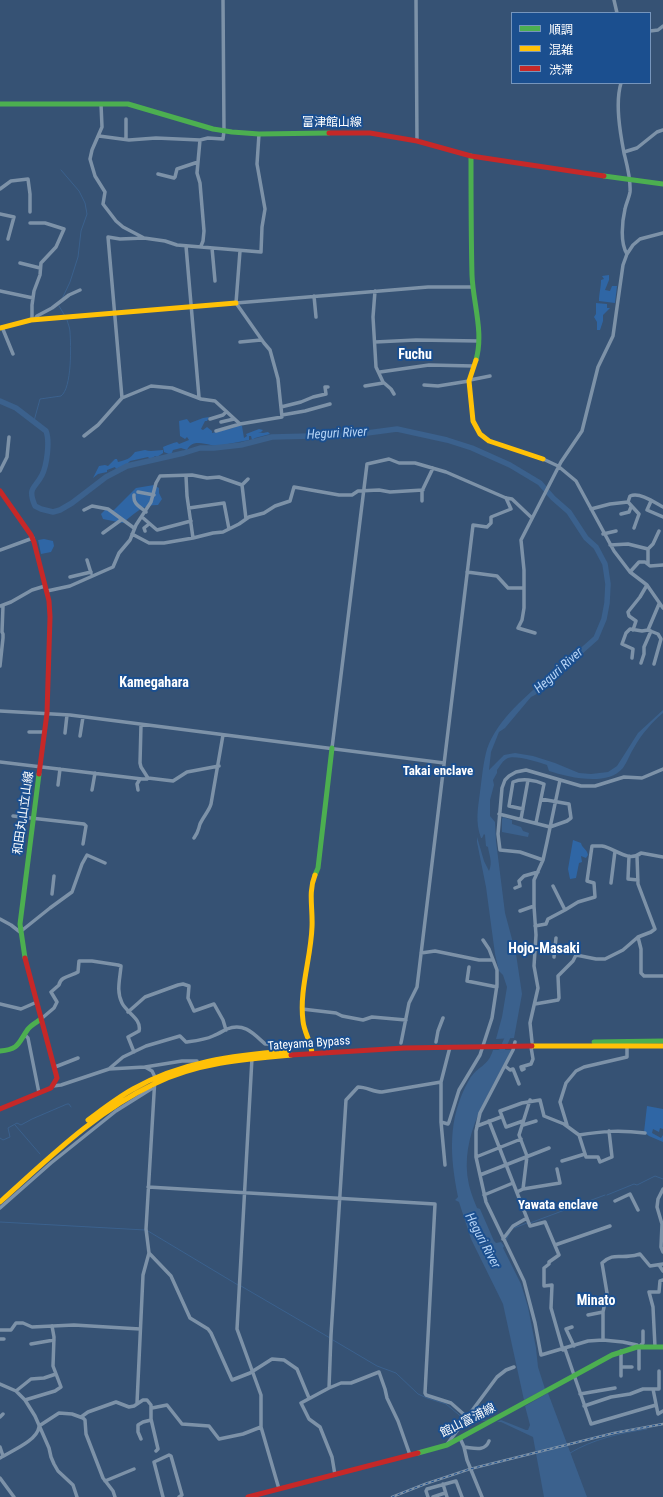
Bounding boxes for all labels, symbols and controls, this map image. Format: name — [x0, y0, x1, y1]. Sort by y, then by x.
legend — [511, 12, 651, 84]
text: 順調 — [549, 23, 573, 37]
text: 混雑 — [549, 43, 573, 57]
text: 渋滞 — [549, 63, 573, 77]
street label: 富津館山線 — [302, 116, 362, 130]
district label: Fuchu — [398, 347, 432, 363]
water label: Heguri River — [306, 425, 368, 443]
water label: Heguri River — [531, 645, 587, 697]
district label: Kamegahara — [119, 675, 189, 691]
district label: Takai enclave — [403, 764, 473, 780]
street label: 和田丸山立山線 — [11, 770, 37, 856]
district label: Hojo-Masaki — [508, 941, 580, 957]
street label: Tateyama Bypass — [267, 1034, 351, 1054]
district label: Yawata enclave — [518, 1198, 598, 1214]
water label: Heguri River — [461, 1211, 503, 1271]
district label: Minato — [577, 1293, 615, 1309]
street label: 館山富浦線 — [438, 1401, 498, 1441]

